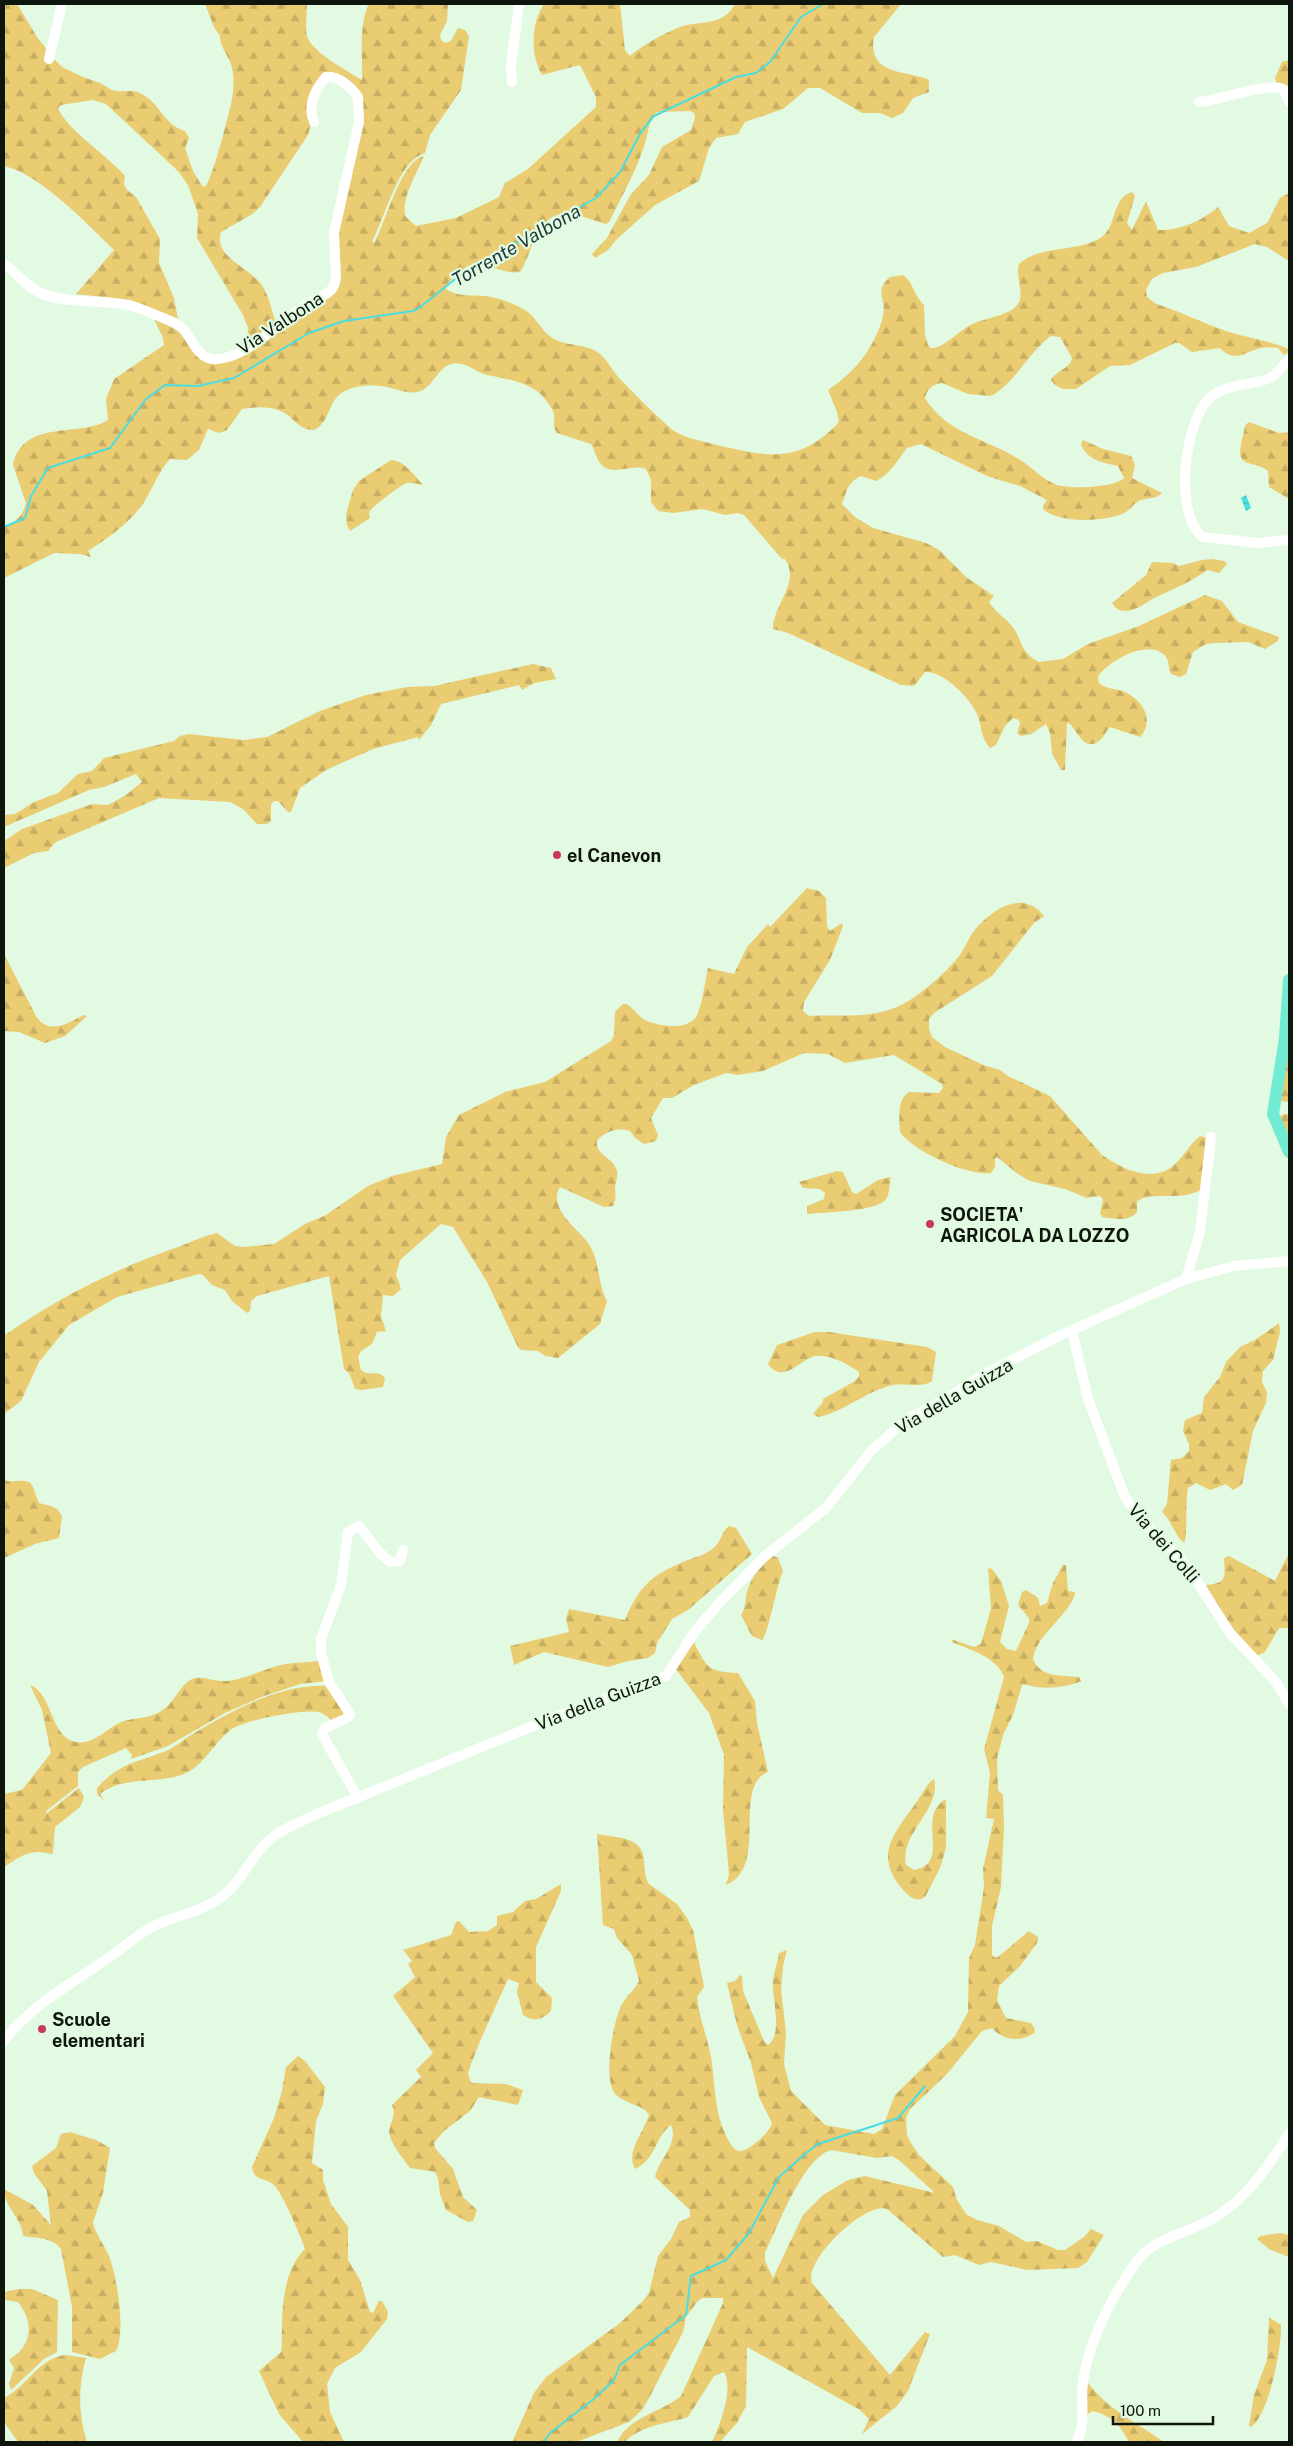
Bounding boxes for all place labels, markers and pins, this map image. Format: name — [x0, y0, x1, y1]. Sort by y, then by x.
place label: el Canevon — [567, 845, 661, 866]
marker: el Canevon — [551, 849, 563, 861]
place label: SOCIETA' AGRICOLA DA LOZZO — [940, 1204, 1129, 1246]
marker: SOCIETA' AGRICOLA DA LOZZO — [924, 1218, 936, 1230]
place label: Scuole elementari — [52, 2009, 145, 2051]
marker: Scuole elementari — [36, 2023, 48, 2035]

